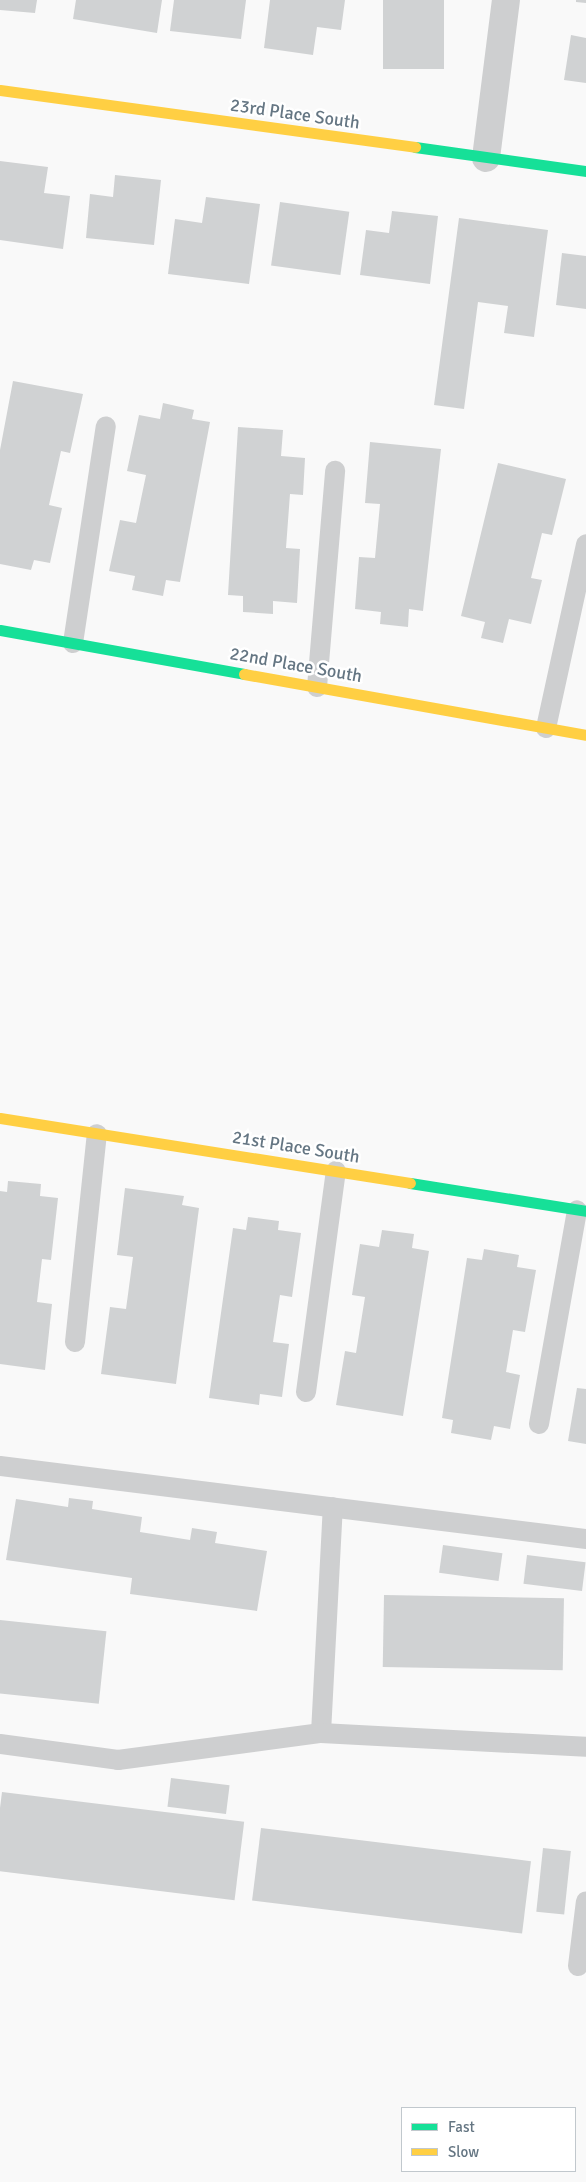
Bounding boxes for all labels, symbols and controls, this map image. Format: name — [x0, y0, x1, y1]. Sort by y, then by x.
street label: 23rd Place South — [229, 94, 361, 134]
street label: 22nd Place South — [228, 643, 364, 687]
street label: 21st Place South — [231, 1126, 361, 1168]
legend — [401, 2107, 576, 2172]
text: Fast — [448, 2118, 475, 2136]
text: Slow — [448, 2143, 479, 2161]

